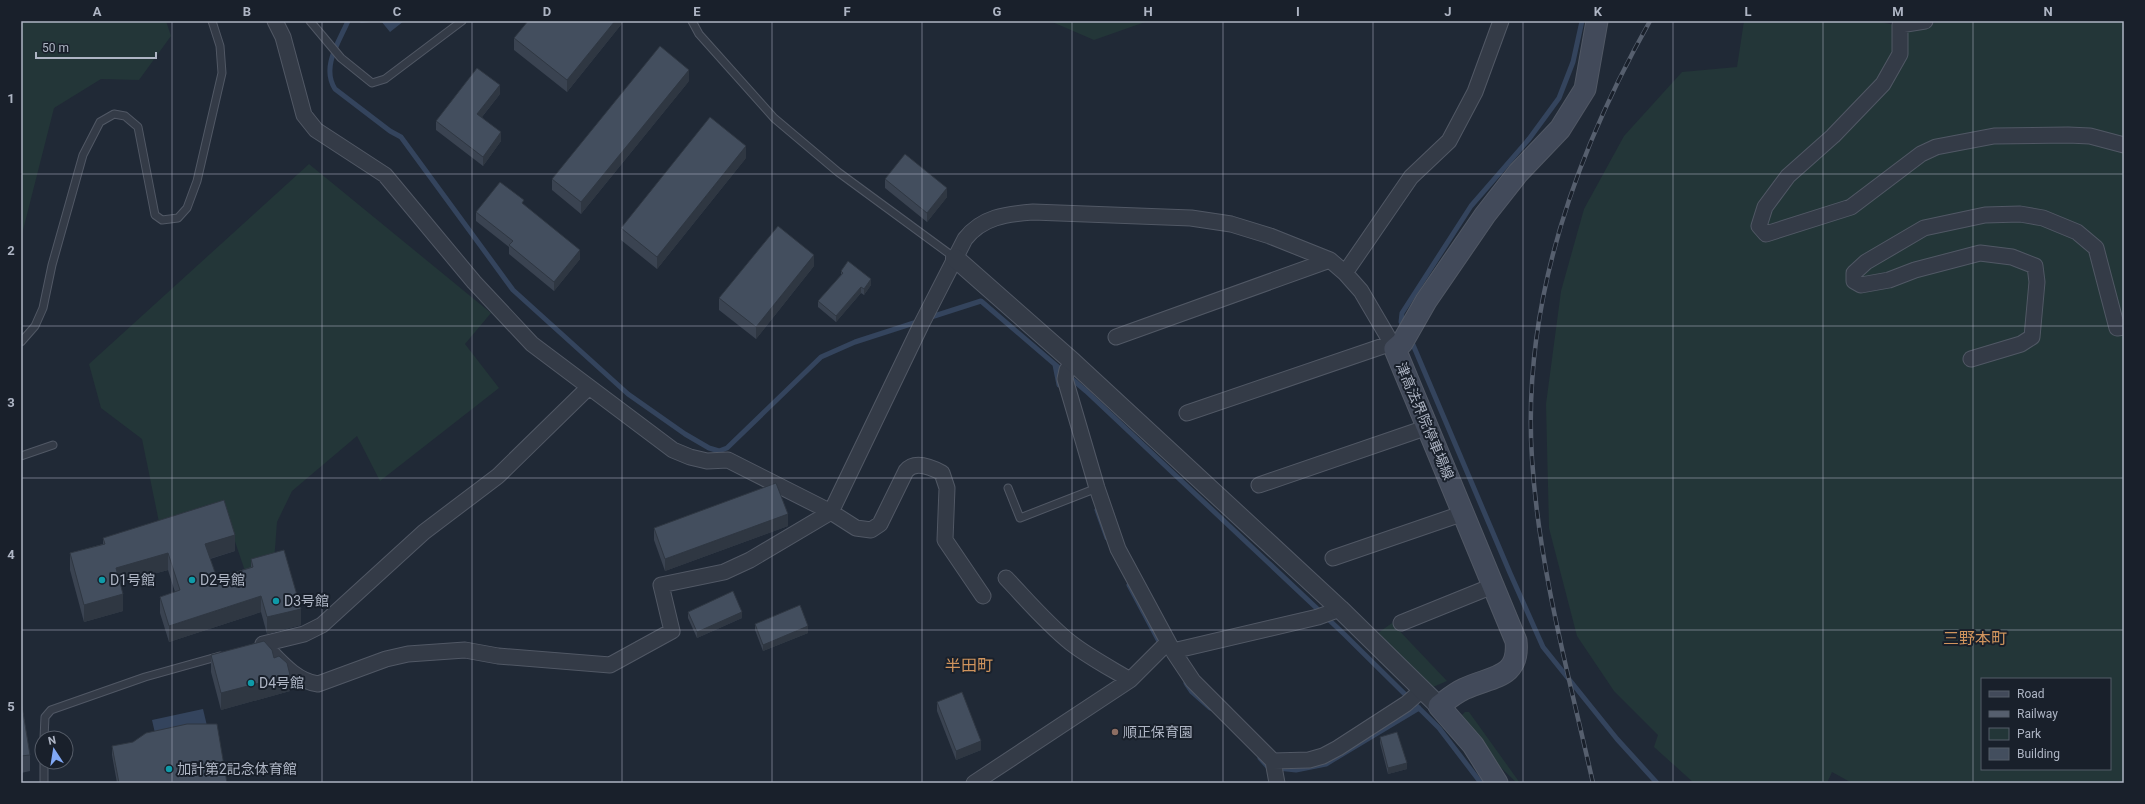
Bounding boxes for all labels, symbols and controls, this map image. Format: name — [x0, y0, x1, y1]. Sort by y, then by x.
text: A — [93, 4, 102, 19]
text: B — [243, 4, 251, 19]
text: C — [393, 4, 402, 19]
text: D — [543, 4, 551, 19]
text: E — [693, 4, 701, 19]
text: F — [843, 4, 851, 19]
text: G — [993, 4, 1002, 19]
text: H — [1143, 4, 1153, 19]
text: I — [1296, 4, 1300, 19]
text: J — [1444, 4, 1452, 19]
text: K — [1594, 4, 1603, 19]
text: L — [1744, 4, 1752, 19]
text: M — [1892, 4, 1904, 19]
text: N — [2043, 4, 2053, 19]
scale bar — [36, 34, 156, 60]
text: 50 m — [42, 41, 69, 55]
text: 1 — [7, 91, 15, 106]
text: 2 — [7, 243, 15, 258]
street label: 津高法界院停車場線 — [1393, 360, 1457, 482]
text: 3 — [7, 395, 15, 410]
text: 4 — [7, 547, 15, 562]
place label: D1号館 — [110, 572, 155, 588]
place label: D2号館 — [200, 572, 245, 588]
marker: D1号館 — [97, 575, 107, 585]
marker: D2号館 — [187, 575, 197, 585]
place label: D3号館 — [284, 593, 329, 609]
marker: D3号館 — [271, 596, 281, 606]
district label: 三野本町 — [1943, 629, 2007, 648]
district label: 半田町 — [945, 656, 993, 675]
place label: D4号館 — [259, 675, 304, 691]
marker: D4号館 — [246, 678, 256, 688]
legend — [1981, 678, 2111, 770]
text: Road — [2017, 687, 2045, 701]
text: 5 — [7, 699, 15, 714]
text: Railway — [2017, 707, 2058, 721]
place label: 順正保育園 — [1123, 724, 1193, 740]
marker: 順正保育園 — [1110, 727, 1120, 737]
text: Park — [2017, 727, 2042, 741]
north arrow — [34, 730, 74, 770]
text: N — [47, 733, 57, 748]
text: Building — [2017, 747, 2060, 761]
place label: 加計第2記念体育館 — [177, 761, 297, 777]
marker: 加計第2記念体育館 — [164, 764, 174, 774]

